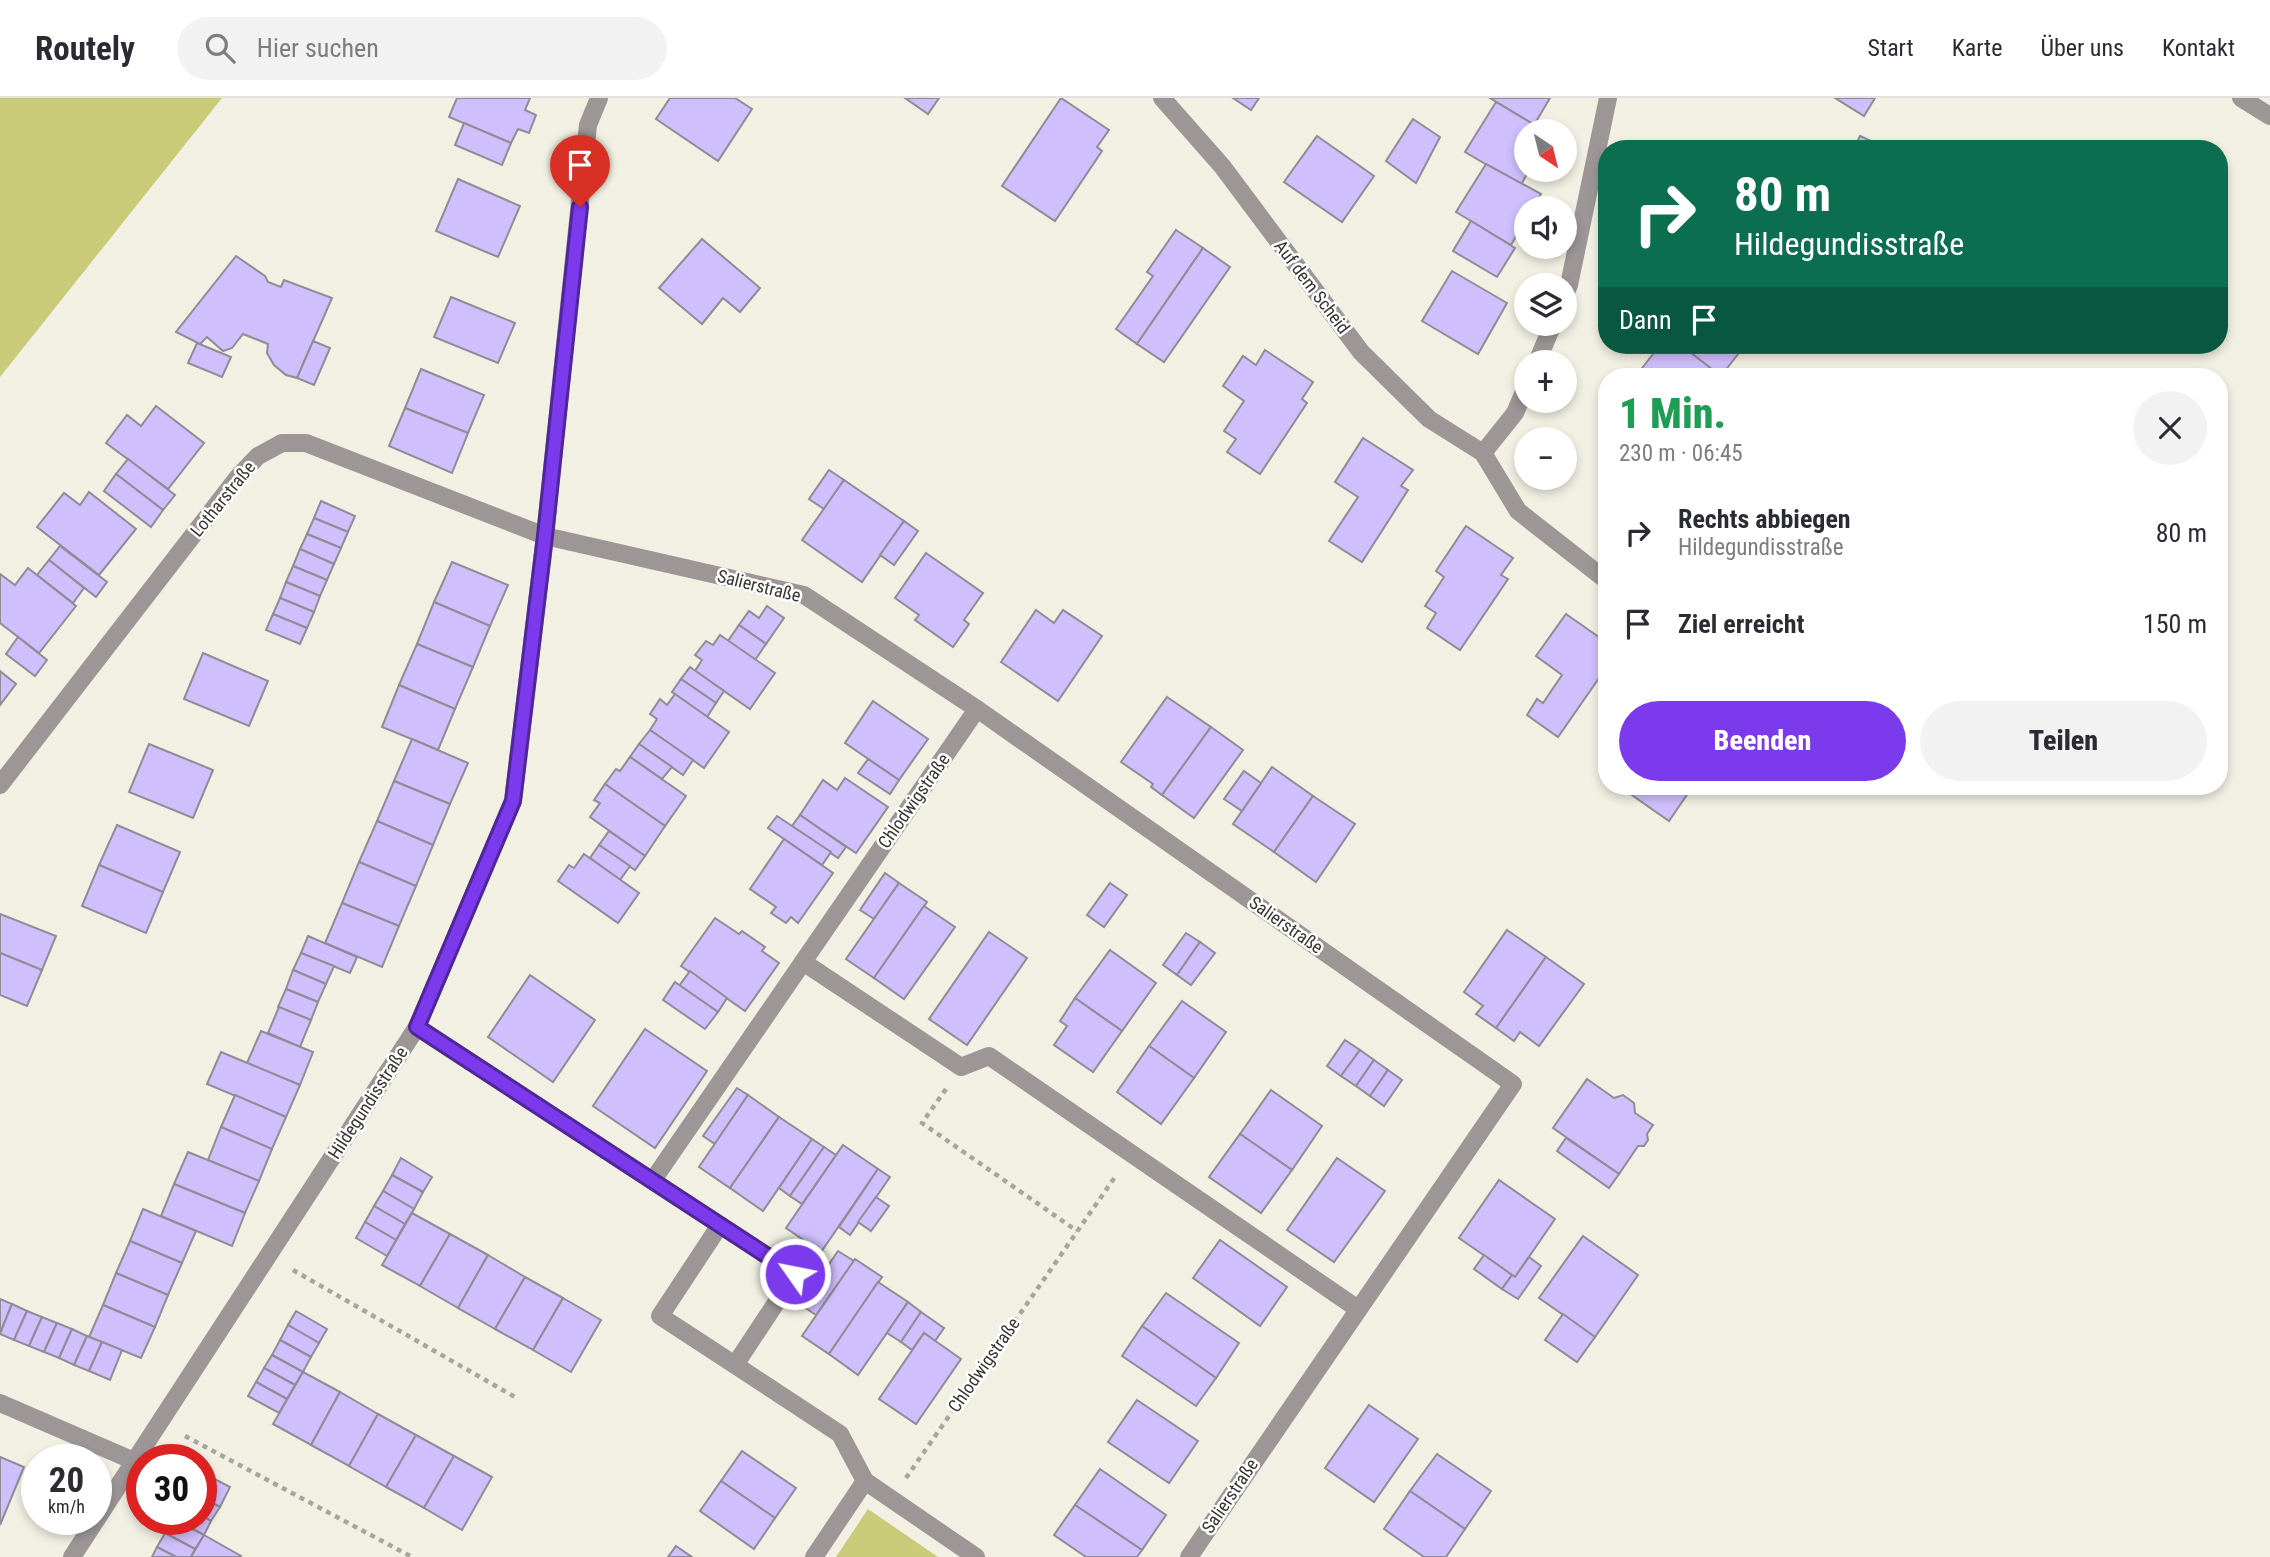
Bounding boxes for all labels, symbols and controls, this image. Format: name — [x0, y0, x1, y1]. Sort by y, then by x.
search box — [177, 17, 667, 80]
text: Routely — [35, 29, 135, 68]
icon: search — [201, 29, 239, 67]
text: Hier suchen — [257, 33, 379, 63]
text: Start — [1868, 34, 1914, 62]
text: Karte — [1952, 34, 2002, 62]
text: Über uns — [2040, 34, 2124, 62]
text: Kontakt — [2162, 34, 2235, 62]
north arrow — [1514, 119, 1577, 182]
map controls — [1514, 119, 1577, 490]
pin — [550, 135, 610, 207]
icon: arrive — [561, 146, 599, 184]
text: 80 m — [1734, 166, 1831, 223]
icon: right — [1619, 168, 1710, 259]
button: sound — [1514, 196, 1577, 259]
text: Hildegundisstraße — [1734, 225, 1964, 263]
street label: Auf dem Scheid — [1270, 236, 1354, 338]
button: layers — [1514, 273, 1577, 336]
icon: arrive — [1685, 301, 1723, 339]
text: Dann — [1619, 305, 1671, 335]
button: + — [1514, 350, 1577, 413]
text: 1 Min. — [1619, 389, 1726, 438]
button: close — [2133, 391, 2207, 465]
button: − — [1514, 427, 1577, 490]
text: 230 m · 06:45 — [1619, 440, 1743, 467]
street label: Lotharstraße — [186, 457, 259, 541]
text: Rechts abbiegen — [1678, 504, 1851, 534]
icon: right — [1619, 514, 1657, 552]
text: 80 m — [2156, 518, 2207, 548]
text: Hildegundisstraße — [1678, 534, 1843, 561]
street label: Salierstraße — [715, 565, 803, 606]
icon: arrive — [1619, 605, 1657, 643]
text: Ziel erreicht — [1678, 609, 1804, 639]
text: 150 m — [2143, 609, 2207, 639]
button: Beenden — [1619, 701, 1906, 781]
button: Teilen — [1920, 701, 2207, 781]
street label: Chlodwigstraße — [873, 749, 954, 852]
street label: Salierstraße — [1245, 892, 1327, 958]
street label: Hildegundisstraße — [324, 1043, 412, 1163]
position arrow — [758, 1237, 832, 1311]
street label: Chlodwigstraße — [943, 1313, 1024, 1416]
speed limit sign: 30 — [126, 1444, 217, 1535]
street label: Salierstraße — [1197, 1455, 1262, 1537]
text: 20 — [49, 1460, 84, 1501]
text: km/h — [48, 1496, 85, 1517]

